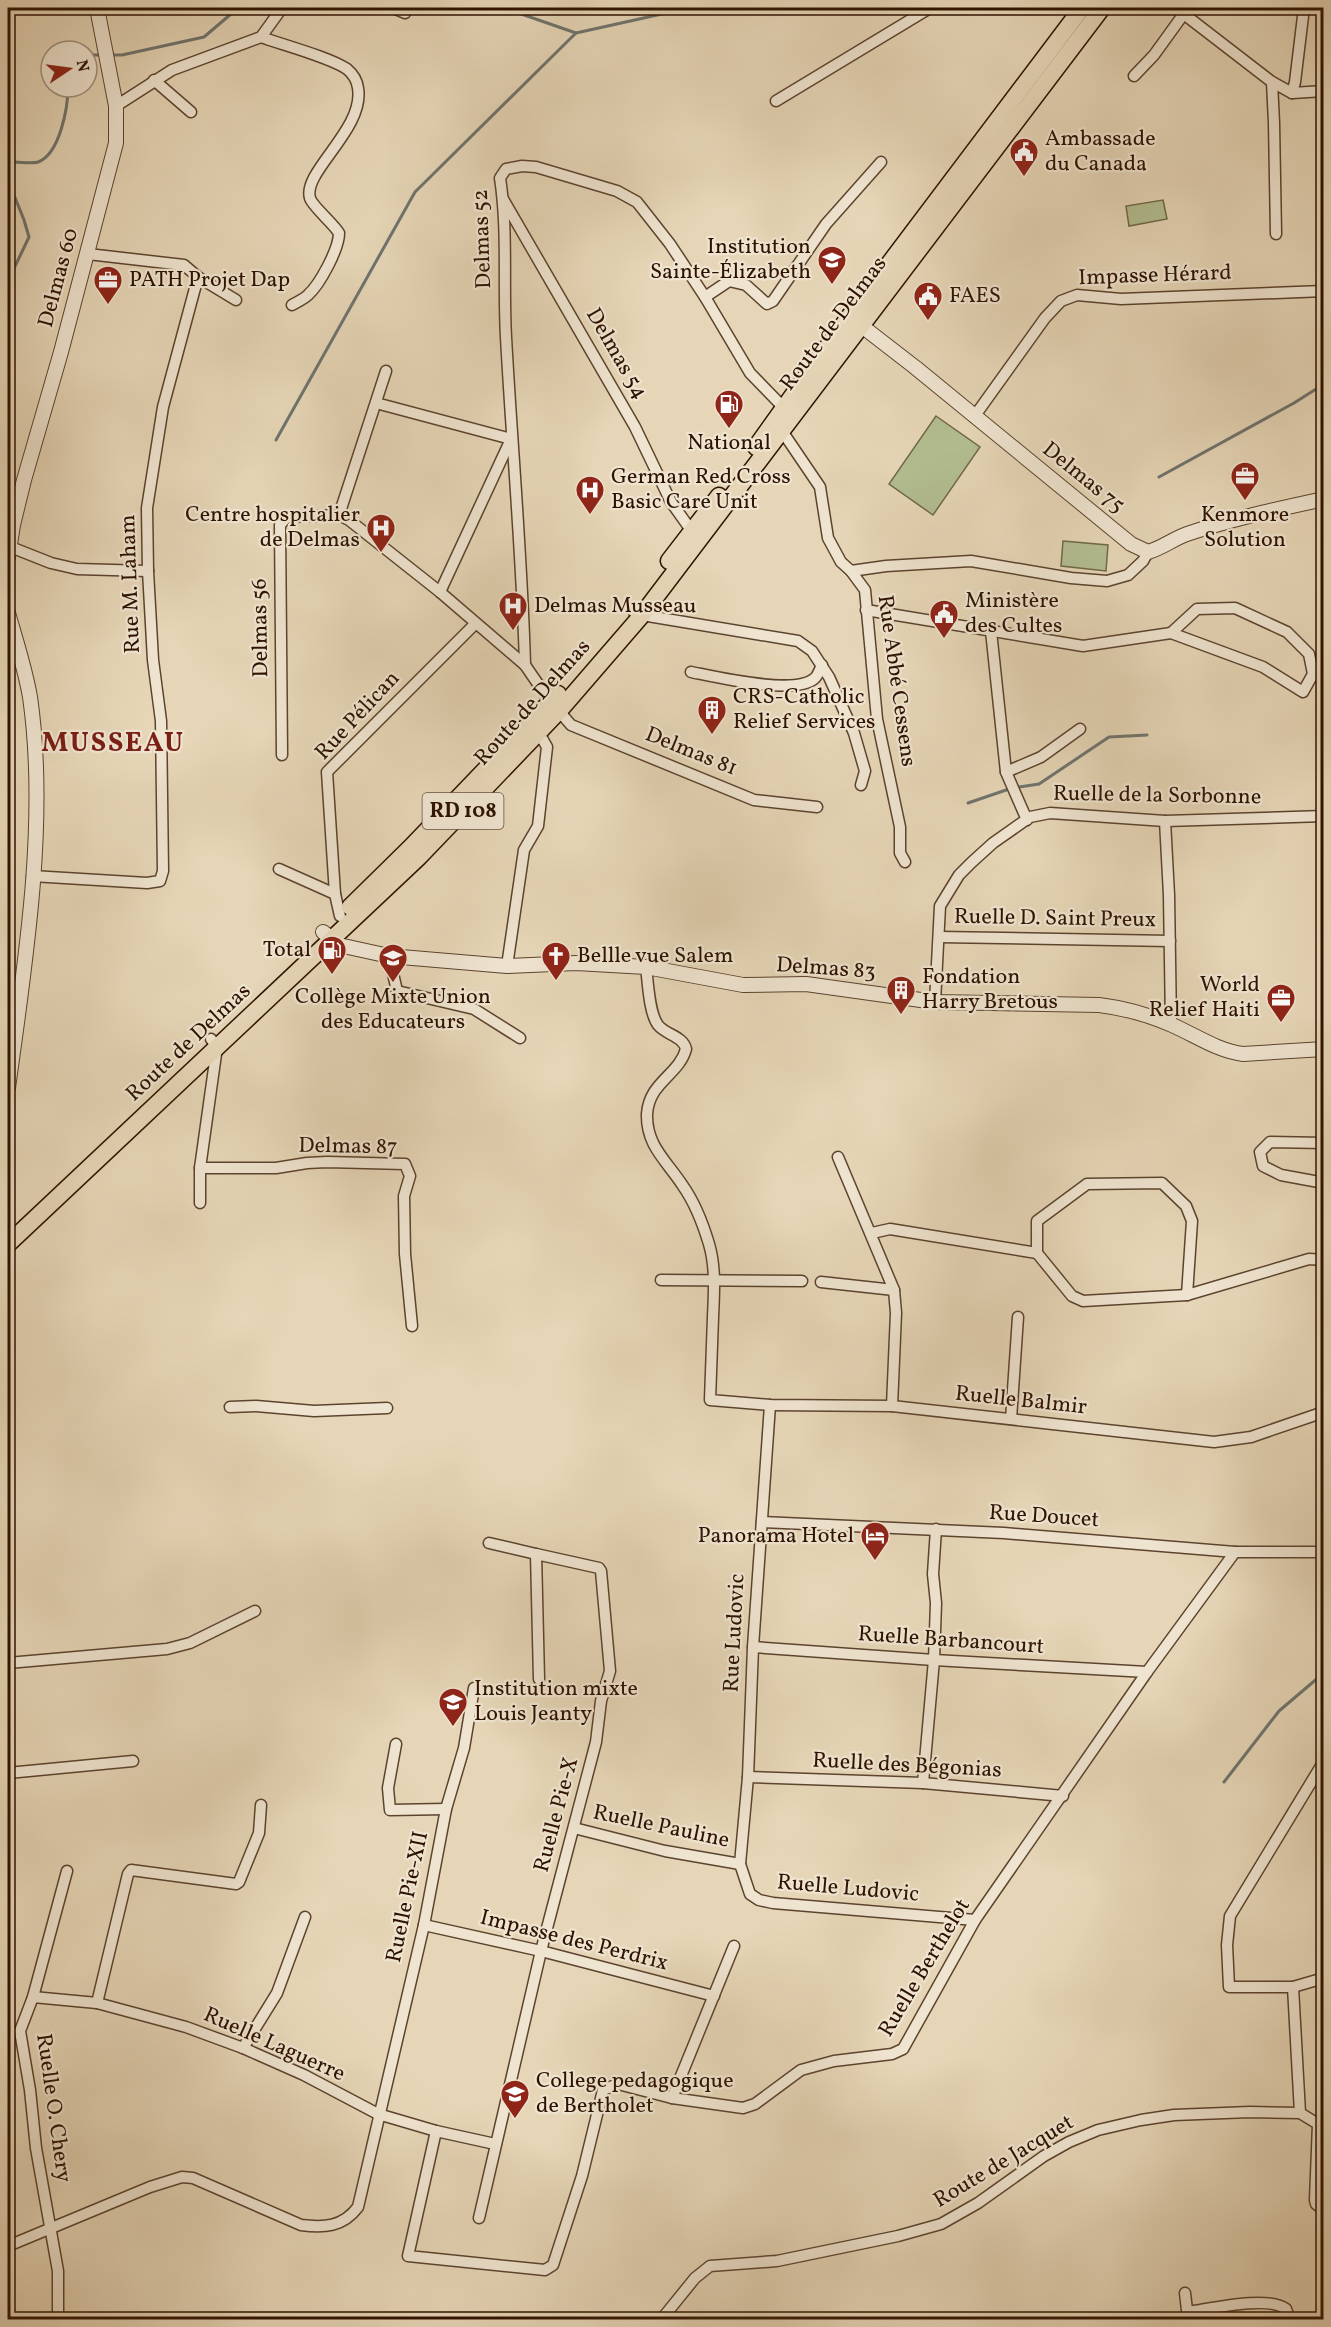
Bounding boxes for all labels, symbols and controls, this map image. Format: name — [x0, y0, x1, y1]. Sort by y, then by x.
north arrow — [39, 39, 99, 99]
text: N — [70, 58, 94, 75]
place label: Ambassade du Canada — [1045, 124, 1156, 180]
public building icon: Ambassade du Canada — [1008, 136, 1040, 178]
street label: Delmas 52 — [466, 189, 500, 289]
street label: Delmas 60 — [31, 225, 87, 331]
place label: Institution Sainte-Élizabeth — [650, 232, 811, 288]
school or university icon: Institution Sainte-Élizabeth — [816, 244, 848, 286]
street label: Route de Delmas — [773, 250, 895, 398]
street label: Impasse Hérard — [1078, 258, 1232, 294]
office icon: PATH Projet Dap — [92, 264, 124, 306]
place label: PATH Projet Dap — [129, 265, 290, 296]
public building icon: FAES — [912, 280, 944, 322]
place label: FAES — [949, 281, 1001, 312]
street label: Delmas 54 — [577, 303, 655, 405]
fuel station icon: National — [713, 388, 745, 430]
place label: National — [687, 428, 771, 459]
street label: Delmas 75 — [1035, 435, 1131, 521]
office icon: Kenmore Solution — [1229, 460, 1261, 502]
place label: German Red Cross Basic Care Unit — [611, 462, 791, 518]
hospital icon: German Red Cross Basic Care Unit — [574, 474, 606, 516]
place label: Centre hospitalier de Delmas — [185, 500, 360, 556]
place label: Kenmore Solution — [1201, 500, 1289, 556]
hospital icon: Centre hospitalier de Delmas — [365, 512, 397, 554]
street label: Rue M. Laham — [113, 514, 149, 654]
street label: Delmas 56 — [245, 578, 277, 678]
place label: Ministère des Cultes — [965, 586, 1062, 642]
hospital icon: Delmas Musseau — [497, 590, 529, 632]
place label: Delmas Musseau — [534, 591, 696, 622]
street label: Rue Abbé Cessens — [869, 593, 923, 769]
public building icon: Ministère des Cultes — [928, 598, 960, 640]
street label: Route de Delmas — [468, 633, 598, 773]
street label: Rue Pélican — [308, 664, 408, 768]
place label: CRS-Catholic Relief Services — [733, 682, 876, 738]
building icon: CRS-Catholic Relief Services — [696, 694, 728, 736]
street label: Delmas 81 — [640, 719, 742, 785]
district label: MUSSEAU — [41, 724, 185, 763]
street label: Ruelle de la Sorbonne — [1052, 779, 1262, 813]
road number: RD 108 — [422, 793, 504, 829]
street label: Ruelle D. Saint Preux — [954, 902, 1156, 936]
fuel station icon: Total — [316, 934, 348, 976]
place label: Total — [263, 935, 311, 966]
church icon: Bellle vue Salem — [540, 940, 572, 982]
place label: Bellle vue Salem — [577, 941, 733, 972]
school or university icon: Collège Mixte Union des Educateurs — [377, 942, 409, 984]
street label: Delmas 83 — [775, 950, 877, 988]
place label: Fondation Harry Bretous — [922, 962, 1058, 1018]
place label: World Relief Haiti — [1149, 970, 1260, 1026]
building icon: Fondation Harry Bretous — [885, 974, 917, 1016]
street label: Route de Delmas — [119, 977, 259, 1109]
place label: Collège Mixte Union des Educateurs — [295, 982, 491, 1038]
office icon: World Relief Haiti — [1265, 982, 1297, 1024]
street label: Delmas 87 — [298, 1131, 398, 1163]
street label: Ruelle Balmir — [954, 1379, 1088, 1423]
street label: Rue Doucet — [988, 1498, 1100, 1536]
hotel icon: Panorama Hotel — [859, 1520, 891, 1562]
place label: Panorama Hotel — [698, 1521, 854, 1552]
street label: Rue Ludovic — [716, 1573, 754, 1693]
street label: Ruelle Barbancourt — [857, 1619, 1046, 1663]
place label: Institution mixte Louis Jeanty — [474, 1674, 638, 1730]
school or university icon: Institution mixte Louis Jeanty — [437, 1686, 469, 1728]
street label: Ruelle des Bégonias — [811, 1746, 1003, 1786]
street label: Ruelle Pie-X — [527, 1754, 587, 1876]
street label: Ruelle Pauline — [590, 1797, 732, 1857]
street label: Ruelle Pie-XII — [379, 1829, 437, 1965]
street label: Ruelle Ludovic — [776, 1867, 921, 1911]
street label: Ruelle Berthelot — [871, 1893, 979, 2043]
street label: Impasse des Perdrix — [477, 1903, 671, 1979]
street label: Ruelle Laguerre — [198, 2000, 350, 2090]
street label: Ruelle O. Chery — [27, 2032, 79, 2185]
place label: College pedagogique de Bertholet — [536, 2066, 734, 2122]
school or university icon: College pedagogique de Bertholet — [499, 2078, 531, 2120]
street label: Route de Jacquet — [928, 2108, 1080, 2216]

